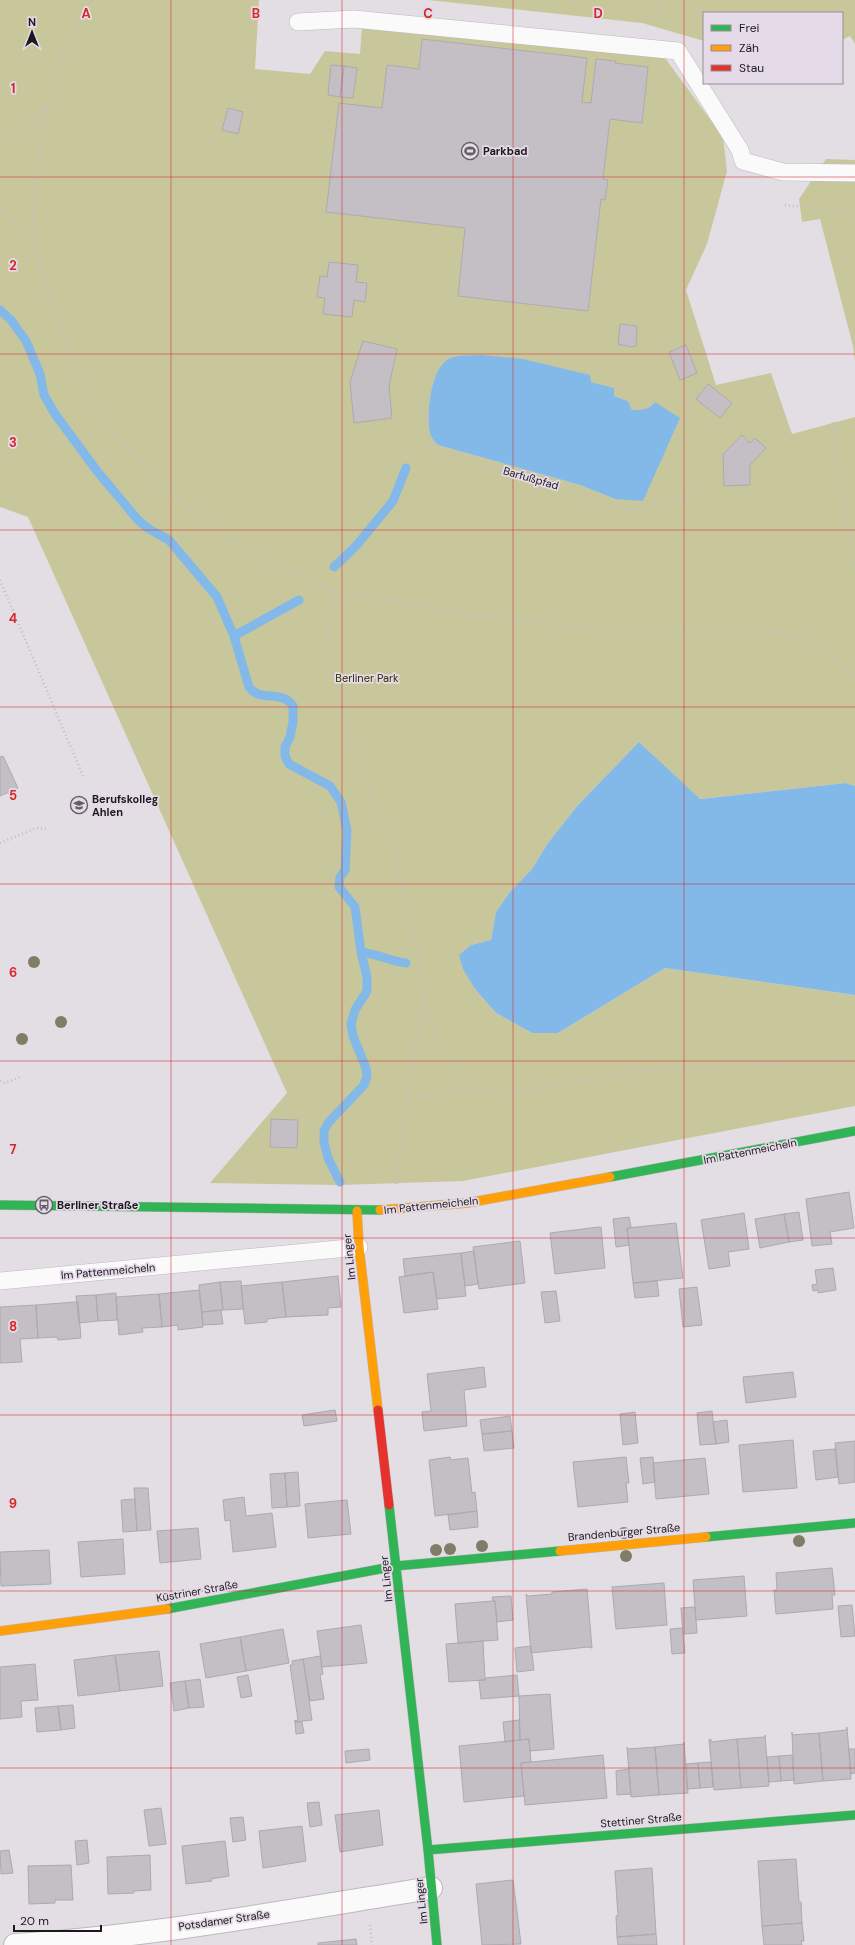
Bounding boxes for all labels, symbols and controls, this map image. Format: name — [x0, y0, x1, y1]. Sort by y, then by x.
text: A — [81, 5, 91, 22]
text: B — [252, 5, 260, 22]
text: C — [423, 5, 433, 22]
text: D — [593, 5, 603, 22]
north arrow — [12, 12, 52, 52]
legend — [703, 12, 843, 84]
text: N — [28, 15, 36, 29]
text: Frei — [739, 20, 759, 36]
text: Zäh — [739, 40, 759, 56]
text: Stau — [739, 60, 764, 76]
text: 1 — [11, 80, 15, 97]
sports icon: Parkbad — [460, 141, 480, 161]
place label: Parkbad — [483, 144, 528, 158]
text: 2 — [9, 257, 17, 274]
text: 3 — [9, 434, 17, 451]
street label: Barfußpfad — [502, 463, 561, 493]
text: 4 — [9, 610, 17, 627]
park label: Berliner Park — [335, 671, 399, 685]
text: 5 — [9, 787, 17, 804]
place label: Berufskolleg Ahlen — [92, 792, 159, 819]
school or university icon: Berufskolleg Ahlen — [69, 795, 89, 815]
text: 6 — [9, 964, 17, 981]
street label: Im Pattenmeicheln — [702, 1135, 798, 1167]
text: 7 — [10, 1141, 17, 1158]
street label: Im Pattenmeicheln — [383, 1193, 479, 1217]
bus stop icon: Berliner Straße — [34, 1195, 54, 1215]
place label: Berliner Straße — [57, 1198, 139, 1212]
street label: Im Linger — [340, 1233, 358, 1281]
street label: Im Pattenmeicheln — [60, 1260, 156, 1282]
text: 8 — [9, 1318, 17, 1335]
text: 9 — [9, 1495, 17, 1512]
street label: Brandenburger Straße — [567, 1520, 681, 1544]
street label: Im Linger — [377, 1555, 395, 1603]
street label: Küstriner Straße — [155, 1577, 239, 1605]
street label: Stettiner Straße — [600, 1809, 682, 1831]
street label: Im Linger — [412, 1877, 430, 1925]
scale bar — [14, 1907, 101, 1933]
street label: Potsdamer Straße — [177, 1907, 271, 1933]
text: 20 m — [20, 1913, 49, 1929]

